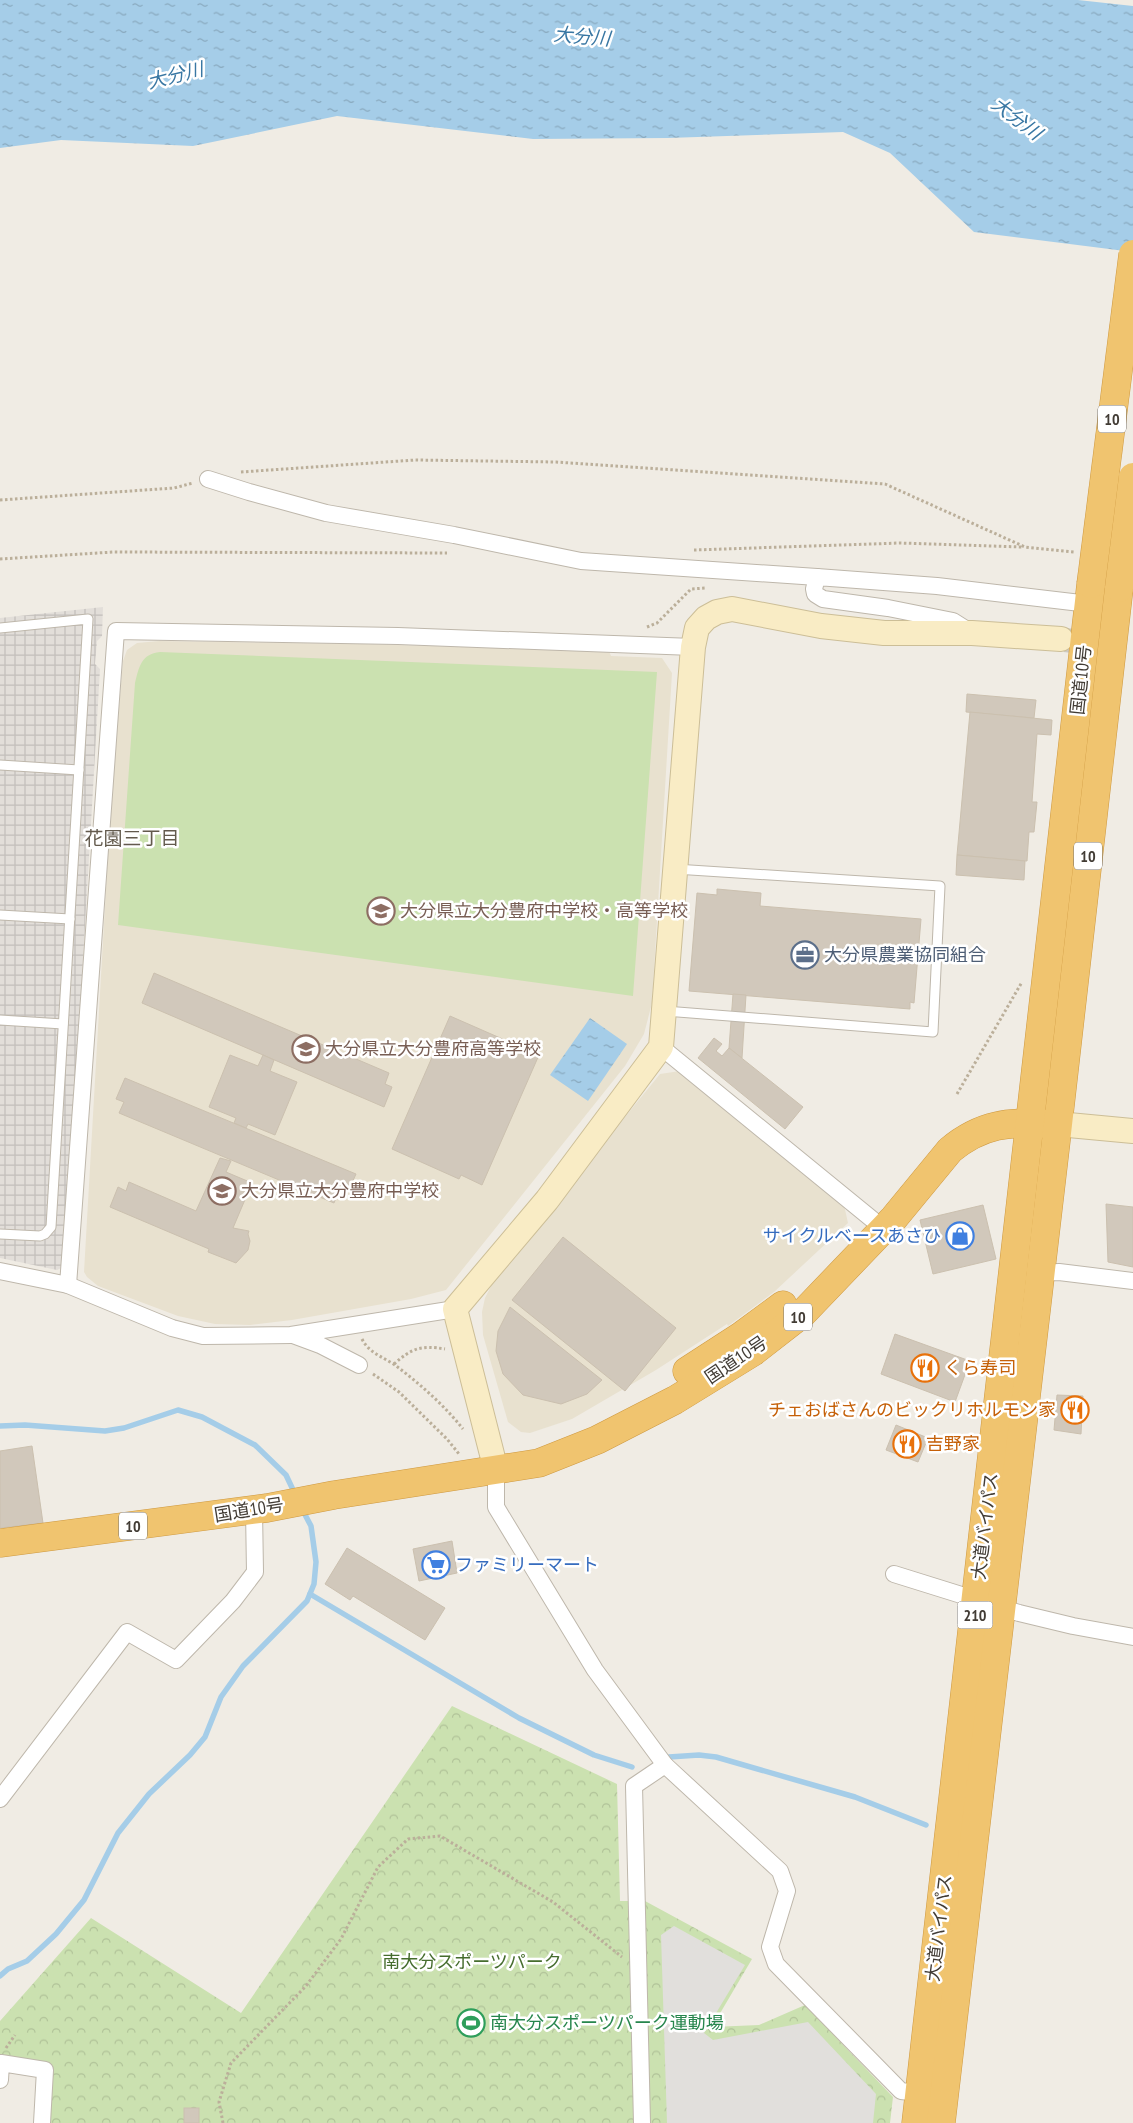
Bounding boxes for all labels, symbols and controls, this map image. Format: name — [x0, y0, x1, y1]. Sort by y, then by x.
water label: 大分川 — [553, 22, 613, 51]
water label: 大分川 — [144, 56, 207, 94]
water label: 大分川 — [987, 91, 1049, 146]
road number: 10 — [1098, 406, 1126, 432]
street label: 国道10号 — [1065, 644, 1096, 716]
district label: 花園三丁目 — [84, 826, 180, 850]
road number: 10 — [1074, 842, 1102, 869]
school or university icon: 大分県立大分豊府中学校・高等学校 — [366, 896, 396, 926]
place label: 大分県立大分豊府中学校・高等学校 — [400, 899, 688, 922]
office icon: 大分県農業協同組合 — [790, 940, 820, 970]
place label: 大分県農業協同組合 — [824, 943, 986, 966]
school or university icon: 大分県立大分豊府高等学校 — [291, 1034, 321, 1064]
place label: 大分県立大分豊府高等学校 — [325, 1037, 541, 1060]
school or university icon: 大分県立大分豊府中学校 — [207, 1176, 237, 1206]
place label: 大分県立大分豊府中学校 — [241, 1179, 439, 1202]
shop icon: サイクルベースあさひ — [945, 1221, 975, 1251]
place label: サイクルベースあさひ — [763, 1224, 941, 1247]
road number: 10 — [784, 1304, 812, 1330]
street label: 国道10号 — [700, 1330, 771, 1389]
restaurant icon: くら寿司 — [910, 1353, 940, 1383]
place label: くら寿司 — [944, 1356, 1016, 1379]
restaurant icon: チェおばさんのビックリホルモン家 — [1060, 1395, 1090, 1425]
place label: チェおばさんのビックリホルモン家 — [768, 1398, 1056, 1421]
restaurant icon: 吉野家 — [892, 1429, 922, 1459]
place label: 吉野家 — [926, 1432, 980, 1455]
street label: 大道バイパス — [967, 1471, 1002, 1581]
street label: 国道10号 — [212, 1493, 285, 1526]
road number: 10 — [119, 1512, 147, 1540]
supermarket icon: ファミリーマート — [421, 1550, 451, 1580]
place label: ファミリーマート — [455, 1553, 599, 1576]
road number: 210 — [958, 1602, 992, 1628]
street label: 大道バイパス — [921, 1873, 956, 1983]
park label: 南大分スポーツパーク — [382, 1950, 562, 1973]
sports icon: 南大分スポーツパーク運動場 — [456, 2008, 486, 2038]
place label: 南大分スポーツパーク運動場 — [490, 2011, 724, 2034]

